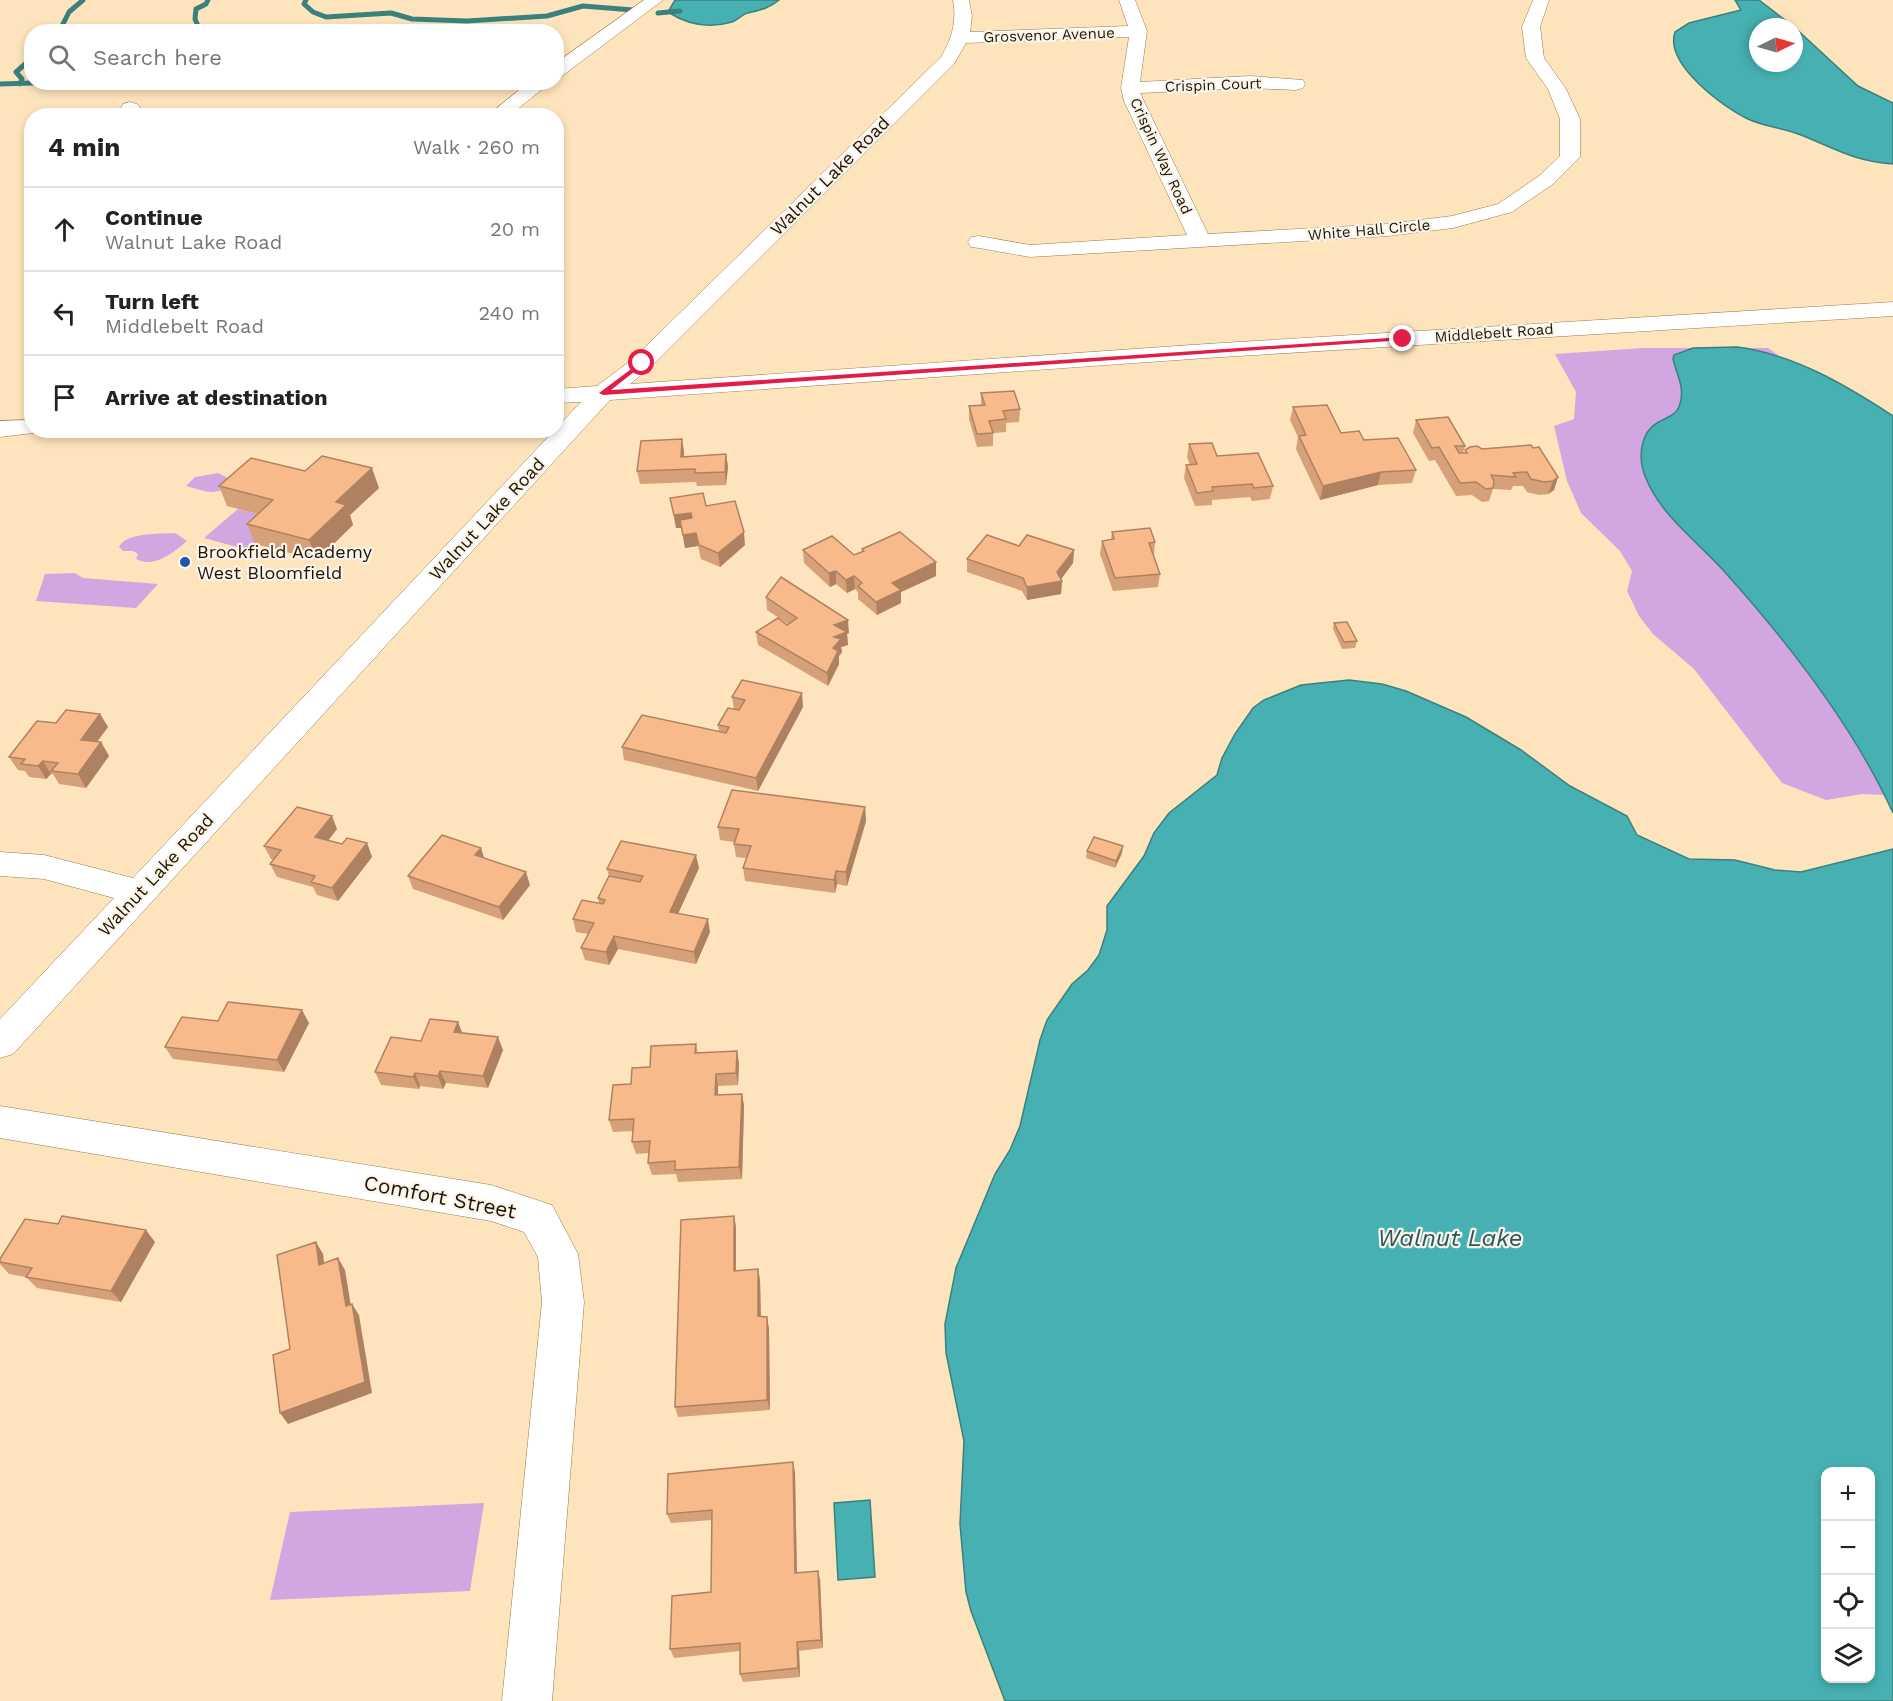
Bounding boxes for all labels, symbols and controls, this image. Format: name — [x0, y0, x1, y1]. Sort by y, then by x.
north arrow — [1749, 18, 1803, 72]
search box — [24, 24, 564, 90]
street label: Grosvenor Avenue — [983, 24, 1115, 46]
icon: search — [45, 41, 78, 74]
text: Search here — [93, 45, 222, 70]
street label: Crispin Court — [1164, 74, 1262, 96]
street label: Crispin Way Road — [1126, 95, 1196, 217]
street label: Walnut Lake Road — [766, 112, 893, 239]
text: 4 min — [48, 132, 120, 162]
text: Walk · 260 m — [413, 135, 540, 159]
text: Continue — [105, 205, 203, 230]
icon: ahead — [48, 213, 81, 246]
street label: White Hall Circle — [1307, 216, 1431, 244]
text: 20 m — [490, 217, 540, 241]
text: Walnut Lake Road — [105, 230, 282, 254]
text: Turn left — [105, 289, 199, 314]
icon: left — [48, 297, 81, 330]
text: 240 m — [478, 301, 540, 325]
text: Middlebelt Road — [105, 314, 264, 338]
street label: Middlebelt Road — [1434, 320, 1554, 346]
route end — [1389, 325, 1415, 351]
route start — [628, 349, 654, 375]
icon: arrive — [48, 381, 81, 414]
text: Arrive at destination — [105, 385, 328, 410]
street label: Walnut Lake Road — [425, 453, 549, 584]
place label: Brookfield Academy West Bloomfield — [197, 541, 373, 583]
marker: Brookfield Academy West Bloomfield — [178, 555, 192, 569]
street label: Walnut Lake Road — [94, 809, 218, 940]
street label: Comfort Street — [362, 1169, 519, 1224]
water label: Walnut Lake — [1378, 1224, 1522, 1252]
map controls — [1821, 1467, 1875, 1683]
button: + — [1821, 1467, 1875, 1521]
button: − — [1821, 1521, 1875, 1575]
button: locate — [1821, 1575, 1875, 1629]
button: layers — [1821, 1629, 1875, 1683]

